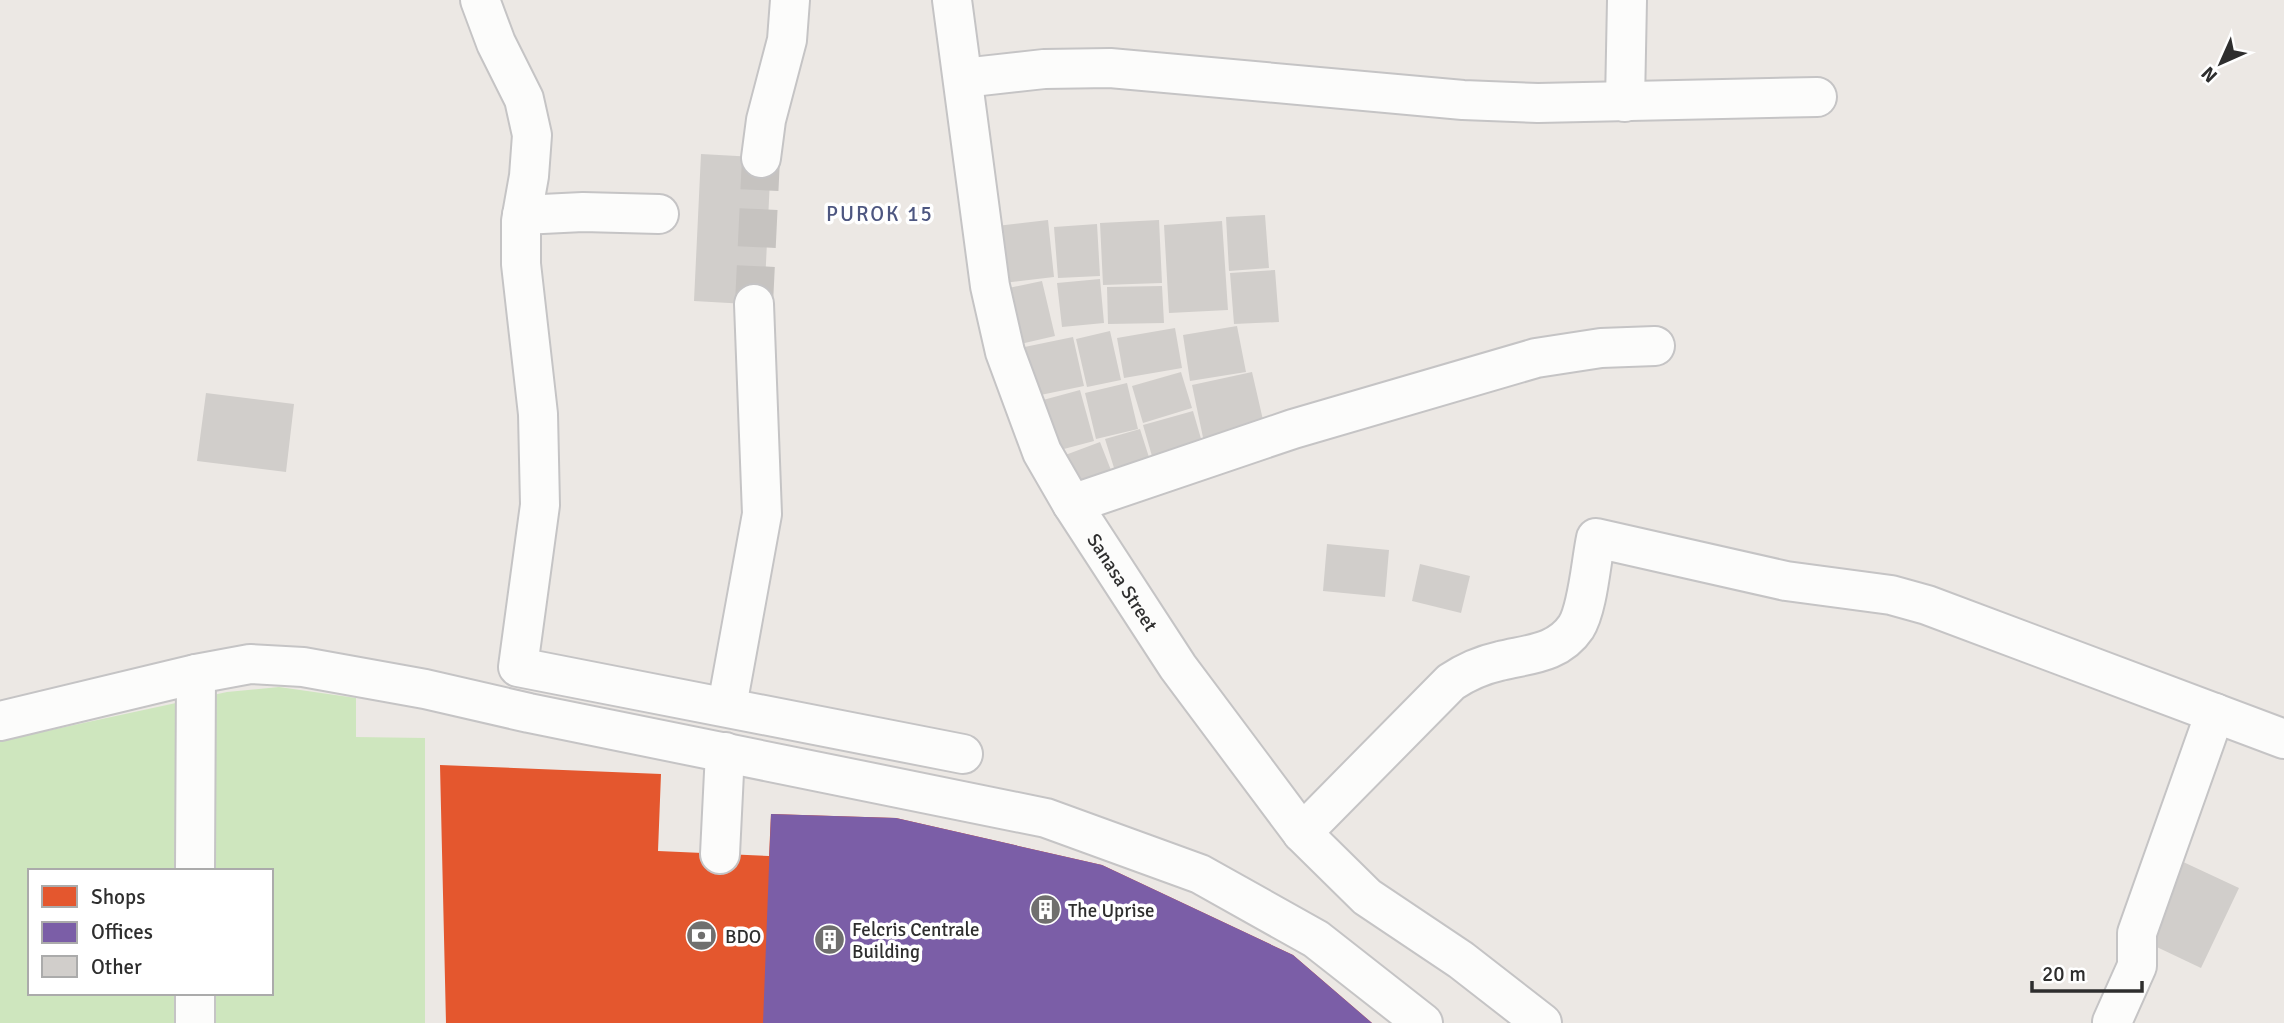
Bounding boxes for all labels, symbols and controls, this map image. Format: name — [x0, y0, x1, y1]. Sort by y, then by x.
north arrow — [2186, 28, 2256, 98]
text: N — [2197, 61, 2223, 87]
district label: PUROK 15 — [826, 201, 934, 227]
street label: Sanasa Street — [1081, 529, 1163, 636]
legend — [28, 869, 273, 995]
text: Shops — [91, 884, 145, 910]
building icon: The Uprise — [1028, 893, 1062, 927]
place label: The Uprise — [1068, 899, 1154, 923]
place label: Felcris Centrale Building — [852, 918, 979, 964]
text: Offices — [91, 919, 153, 945]
bank icon: BDO — [685, 919, 719, 953]
building icon: Felcris Centrale Building — [812, 923, 846, 957]
place label: BDO — [725, 925, 761, 949]
scale bar — [2032, 950, 2142, 994]
text: Other — [91, 954, 142, 980]
text: 20 m — [2042, 961, 2086, 987]

